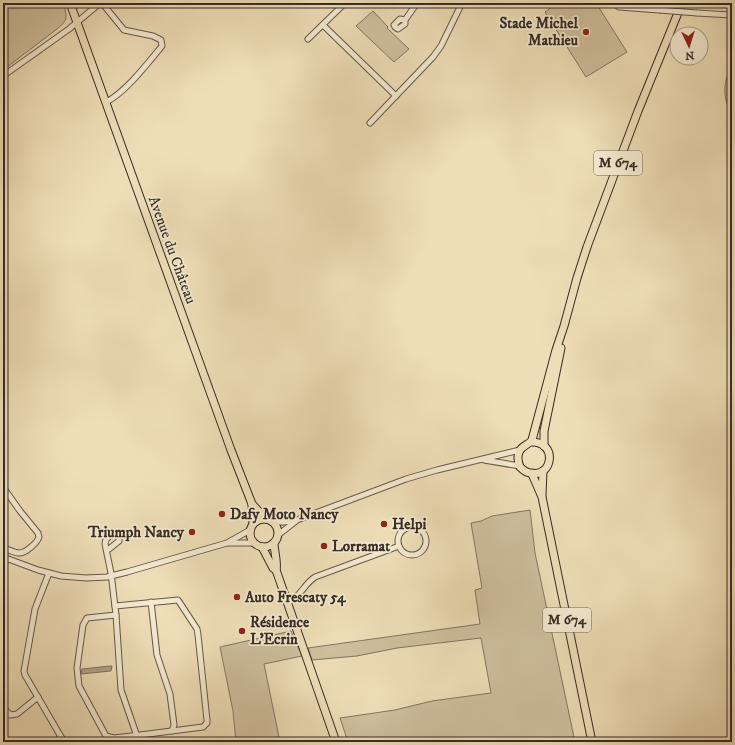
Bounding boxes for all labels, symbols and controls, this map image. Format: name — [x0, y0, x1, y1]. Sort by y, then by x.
place label: Stade Michel Mathieu — [499, 14, 579, 50]
north arrow — [669, 26, 709, 66]
marker: Stade Michel Mathieu — [581, 27, 591, 37]
text: N — [685, 48, 695, 62]
road number: M 674 — [594, 151, 642, 175]
street label: Avenue du Château — [144, 194, 200, 306]
place label: Dafy Moto Nancy — [230, 505, 339, 524]
marker: Dafy Moto Nancy — [217, 509, 227, 519]
place label: Helpi — [392, 515, 427, 534]
marker: Helpi — [379, 519, 389, 529]
place label: Triumph Nancy — [87, 523, 185, 542]
marker: Triumph Nancy — [187, 527, 197, 537]
place label: Lorramat — [332, 537, 390, 556]
marker: Lorramat — [319, 541, 329, 551]
place label: Auto Frescaty 54 — [244, 588, 347, 607]
marker: Auto Frescaty 54 — [232, 592, 242, 602]
road number: M 674 — [543, 608, 591, 632]
place label: Résidence L'Ecrin — [250, 613, 310, 649]
marker: Résidence L'Ecrin — [237, 626, 247, 636]

